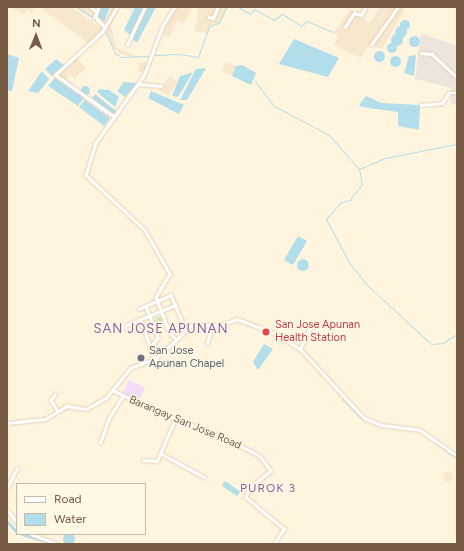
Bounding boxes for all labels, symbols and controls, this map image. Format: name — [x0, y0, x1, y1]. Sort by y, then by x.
north arrow — [16, 16, 56, 56]
text: N — [32, 17, 41, 30]
place label: San Jose Apunan Health Station — [275, 319, 360, 345]
district label: SAN JOSE APUNAN — [93, 321, 229, 337]
marker: San Jose Apunan Health Station — [260, 326, 272, 338]
place label: San Jose Apunan Chapel — [149, 345, 224, 371]
marker: San Jose Apunan Chapel — [136, 353, 146, 363]
street label: Barangay San Jose Road — [127, 393, 243, 453]
district label: PUROK 3 — [240, 482, 296, 496]
legend — [16, 483, 146, 535]
text: Road — [54, 492, 82, 506]
text: Water — [54, 512, 86, 526]

